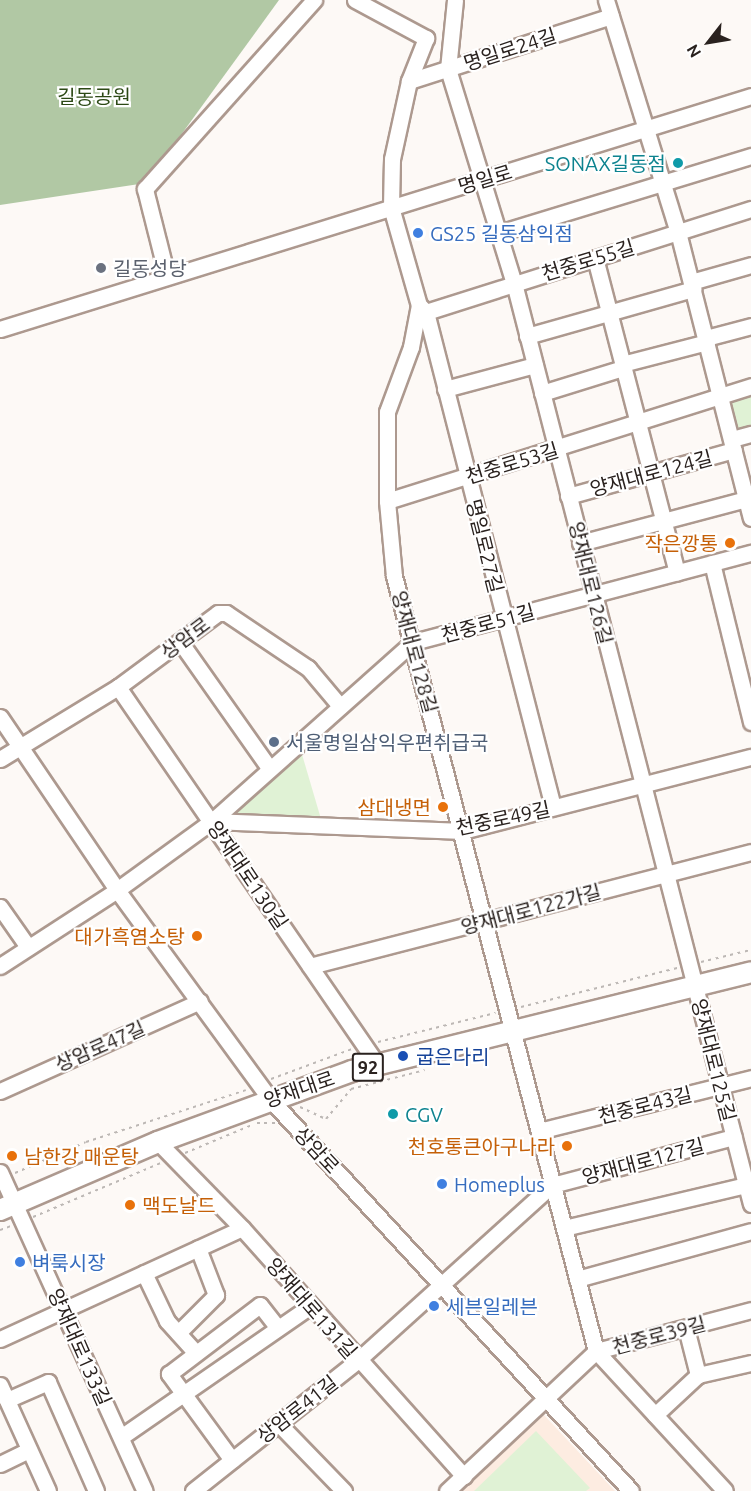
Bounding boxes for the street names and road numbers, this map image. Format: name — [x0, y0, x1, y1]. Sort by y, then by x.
street label: 명일로24길 — [461, 23, 559, 75]
street label: 명일로 — [455, 159, 515, 199]
street label: 천중로55길 — [539, 234, 637, 286]
street label: 천중로53길 — [463, 437, 561, 489]
street label: 양재대로124길 — [587, 445, 715, 501]
street label: 명일로27길 — [462, 496, 508, 596]
street label: 양재대로126길 — [564, 519, 618, 647]
street label: 양재대로128길 — [387, 588, 443, 716]
street label: 천중로51길 — [438, 599, 538, 647]
street label: 상암로 — [156, 612, 214, 664]
street label: 천중로49길 — [453, 796, 553, 840]
street label: 양재대로130길 — [203, 816, 293, 934]
street label: 양재대로122가길 — [458, 879, 604, 939]
street label: 양재대로125길 — [687, 996, 741, 1124]
street label: 상암로47길 — [51, 1015, 149, 1077]
road number: 92 — [352, 1052, 385, 1082]
street label: 양재대로 — [260, 1066, 338, 1112]
street label: 천중로43길 — [595, 1082, 695, 1128]
street label: 상암로 — [289, 1122, 345, 1178]
street label: 양재대로127길 — [579, 1133, 707, 1189]
street label: 양재대로131길 — [262, 1253, 362, 1363]
street label: 양재대로133길 — [43, 1285, 117, 1409]
street label: 천중로39길 — [609, 1311, 709, 1359]
street label: 상암로41길 — [252, 1370, 342, 1448]

